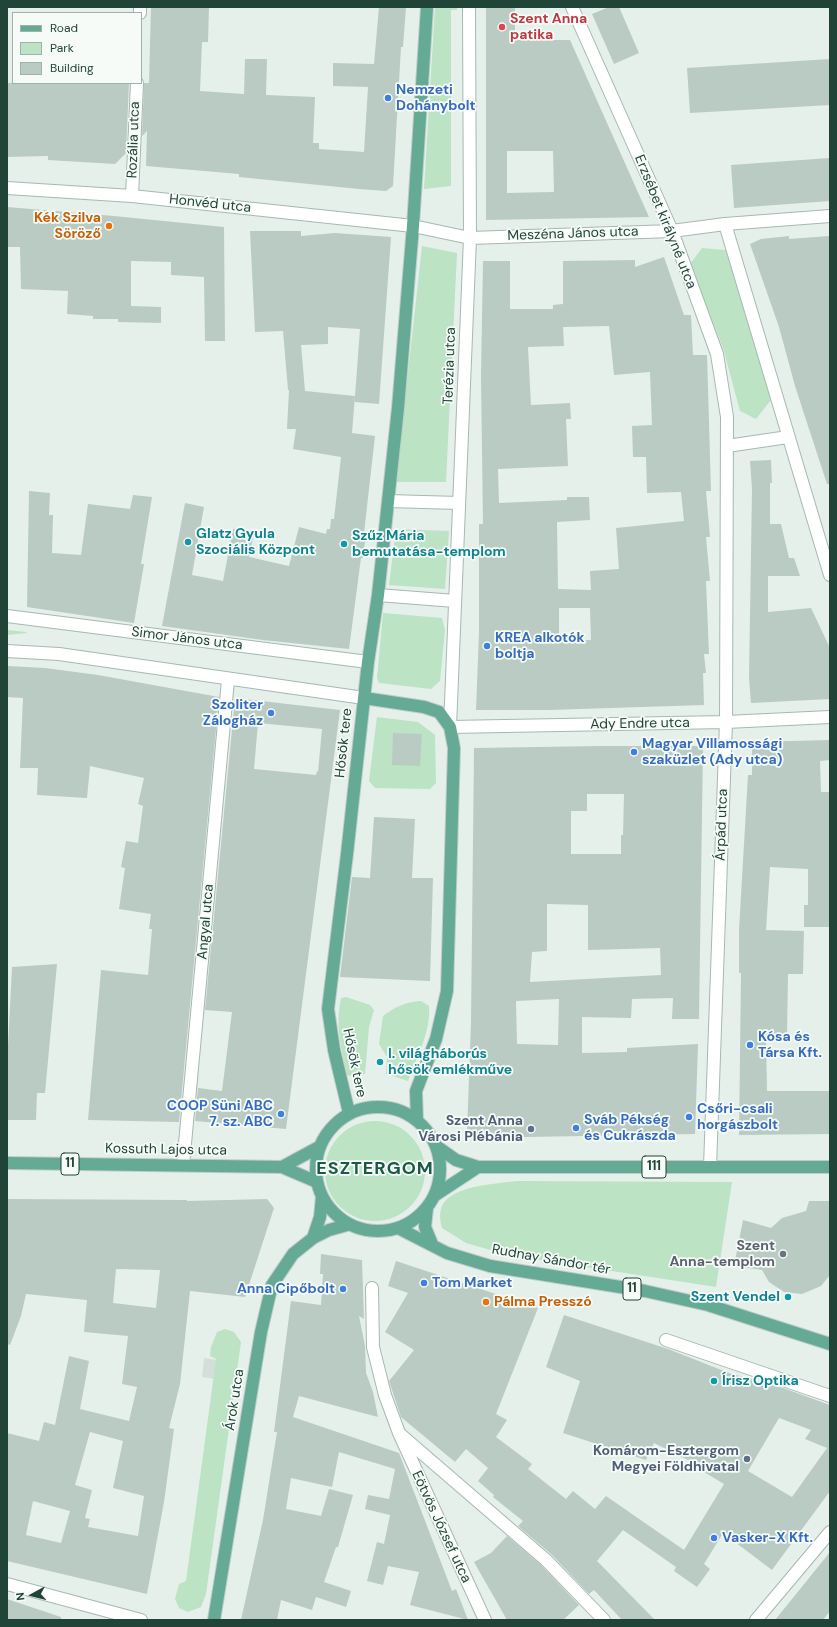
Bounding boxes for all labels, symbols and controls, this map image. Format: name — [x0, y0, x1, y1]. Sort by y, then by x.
place label: Szent Anna patika — [510, 11, 587, 44]
legend — [12, 12, 142, 84]
text: Road — [50, 20, 78, 36]
marker: Szent Anna patika — [497, 22, 507, 32]
text: Park — [50, 40, 74, 56]
text: Building — [50, 60, 94, 76]
place label: Nemzeti Dohánybolt — [396, 82, 476, 114]
marker: Nemzeti Dohánybolt — [383, 93, 393, 103]
street label: Rozália utca — [124, 101, 144, 179]
street label: Erzsébet királyné utca — [630, 153, 700, 291]
street label: Honvéd utca — [168, 191, 252, 217]
place label: Kék Szilva Söröző — [34, 210, 101, 242]
marker: Kék Szilva Söröző — [104, 221, 114, 231]
street label: Meszéna János utca — [507, 223, 639, 245]
street label: Terézia utca — [440, 327, 460, 405]
place label: Glatz Gyula Szociális Központ — [196, 526, 315, 558]
place label: Szűz Mária bemutatása-templom — [352, 528, 506, 560]
marker: Glatz Gyula Szociális Központ — [183, 537, 193, 547]
marker: Szűz Mária bemutatása-templom — [339, 539, 349, 549]
street label: Simor János utca — [130, 624, 244, 654]
place label: KREA alkotók boltja — [495, 630, 585, 662]
marker: KREA alkotók boltja — [482, 641, 492, 651]
place label: Szoliter Zálogház — [203, 697, 263, 730]
street label: Hősök tere — [332, 707, 356, 779]
marker: Szoliter Zálogház — [266, 708, 276, 718]
street label: Ady Endre utca — [590, 715, 690, 733]
place label: Magyar Villamossági szaküzlet (Ady utca) — [642, 736, 782, 768]
marker: Magyar Villamossági szaküzlet (Ady utca) — [629, 747, 639, 757]
street label: Árpád utca — [712, 789, 732, 861]
street label: Angyal utca — [194, 883, 218, 961]
street label: Hősök tere — [339, 1027, 369, 1099]
place label: Kósa és Társa Kft. — [758, 1029, 822, 1062]
marker: Kósa és Társa Kft. — [745, 1040, 755, 1050]
place label: I. világháborús hősök emlékműve — [388, 1046, 512, 1078]
marker: I. világháborús hősök emlékműve — [375, 1057, 385, 1067]
place label: COOP Süni ABC 7. sz. ABC — [167, 1098, 273, 1130]
place label: Csőri-csali horgászbolt — [697, 1101, 778, 1134]
marker: COOP Süni ABC 7. sz. ABC — [276, 1109, 286, 1119]
place label: Sváb Pékség és Cukrászda — [584, 1112, 676, 1144]
marker: Csőri-csali horgászbolt — [684, 1112, 694, 1122]
place label: Szent Anna Városi Plébánia — [418, 1113, 523, 1146]
marker: Sváb Pékség és Cukrászda — [571, 1123, 581, 1133]
marker: Szent Anna Városi Plébánia — [526, 1124, 536, 1134]
street label: Kossuth Lajos utca — [105, 1141, 227, 1159]
road number: 11 — [61, 1153, 79, 1175]
road number: 111 — [642, 1156, 666, 1178]
district label: ESZTERGOM — [316, 1158, 434, 1180]
place label: Szent Anna-templom — [669, 1238, 775, 1270]
street label: Rudnay Sándor tér — [490, 1241, 612, 1279]
marker: Szent Anna-templom — [778, 1249, 788, 1259]
place label: Tom Market — [432, 1275, 512, 1291]
marker: Tom Market — [419, 1278, 429, 1288]
road number: 11 — [623, 1278, 641, 1300]
place label: Anna Cipőbolt — [237, 1281, 335, 1297]
marker: Anna Cipőbolt — [338, 1284, 348, 1294]
place label: Szent Vendel — [691, 1289, 780, 1305]
marker: Szent Vendel — [783, 1292, 793, 1302]
place label: Pálma Presszó — [494, 1294, 592, 1310]
marker: Pálma Presszó — [481, 1297, 491, 1307]
street label: Árok utca — [222, 1368, 248, 1432]
place label: Írisz Optika — [722, 1373, 799, 1389]
marker: Írisz Optika — [709, 1376, 719, 1386]
place label: Komárom-Esztergom Megyei Földhivatal — [593, 1443, 739, 1476]
marker: Komárom-Esztergom Megyei Földhivatal — [742, 1454, 752, 1464]
street label: Eötvös József utca — [408, 1468, 474, 1586]
place label: Vasker-X Kft. — [722, 1530, 813, 1546]
marker: Vasker-X Kft. — [709, 1533, 719, 1543]
north arrow — [12, 1575, 52, 1615]
text: N — [13, 1592, 28, 1601]

